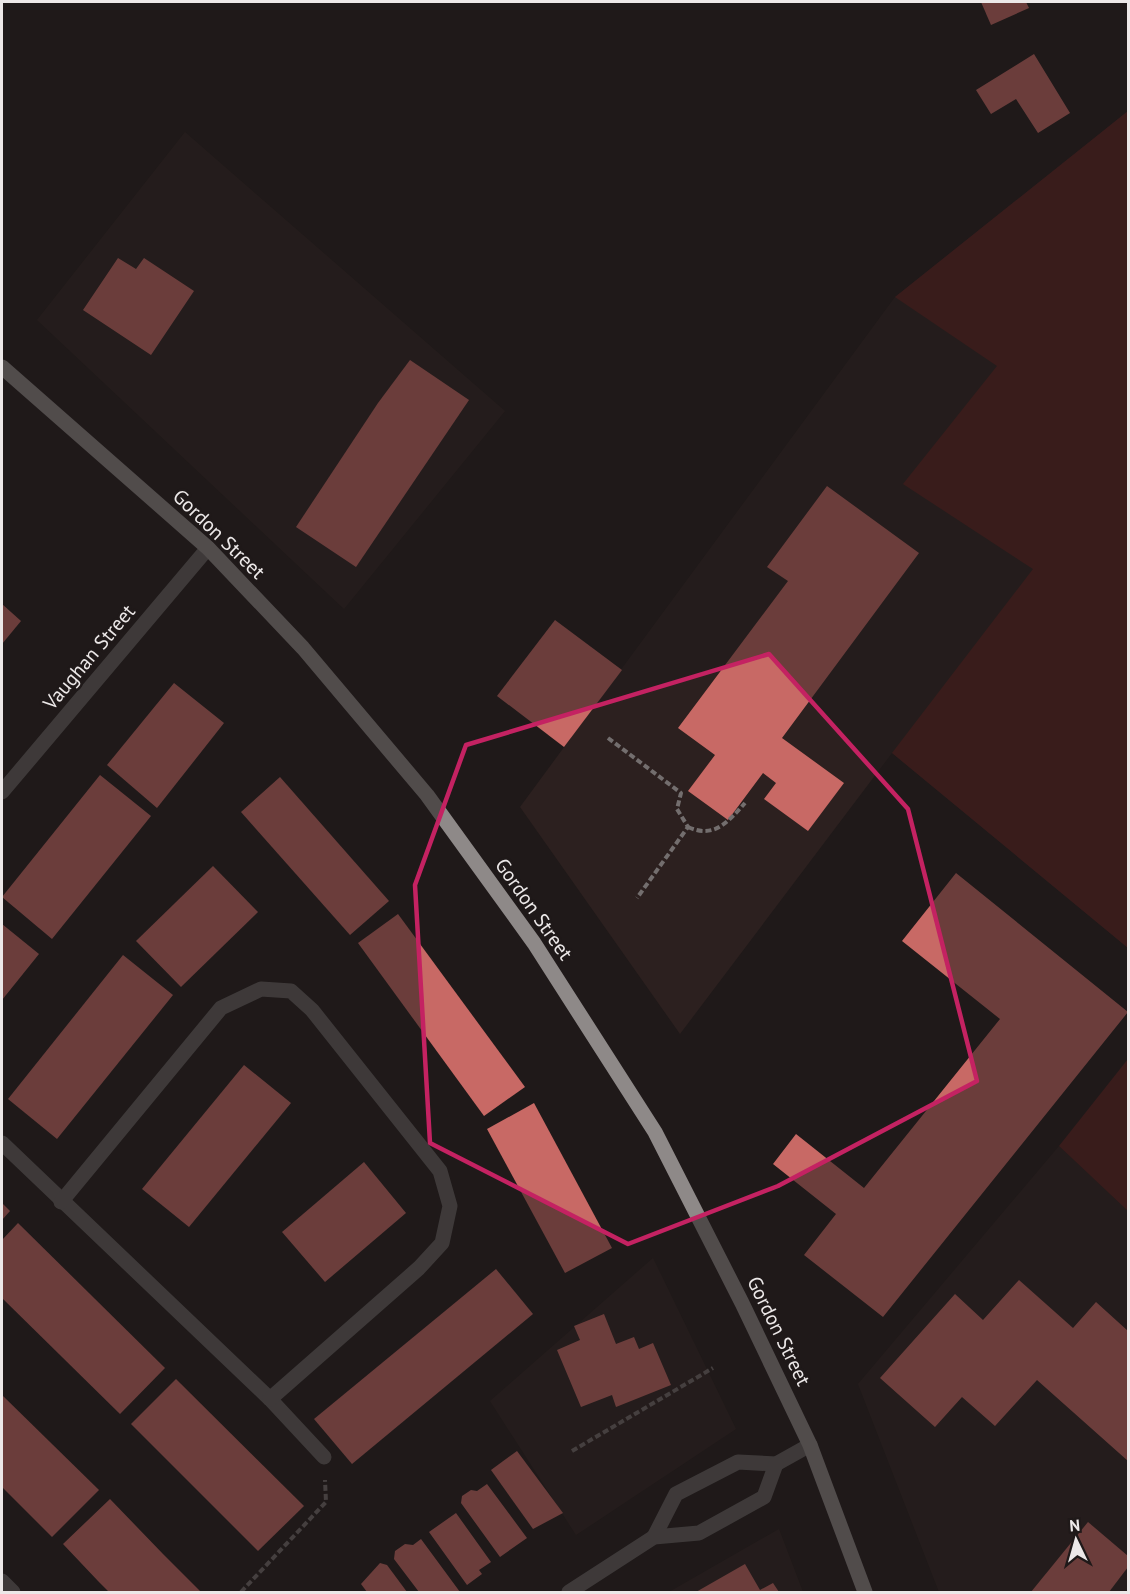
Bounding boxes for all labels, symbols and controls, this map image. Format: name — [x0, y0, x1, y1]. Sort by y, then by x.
street label: Gordon Street — [167, 483, 271, 585]
street label: Vaughan Street — [37, 599, 141, 716]
street label: Gordon Street — [489, 853, 579, 965]
street label: Gordon Street — [741, 1272, 817, 1390]
north arrow — [1046, 1510, 1106, 1570]
text: N — [1069, 1515, 1081, 1535]

